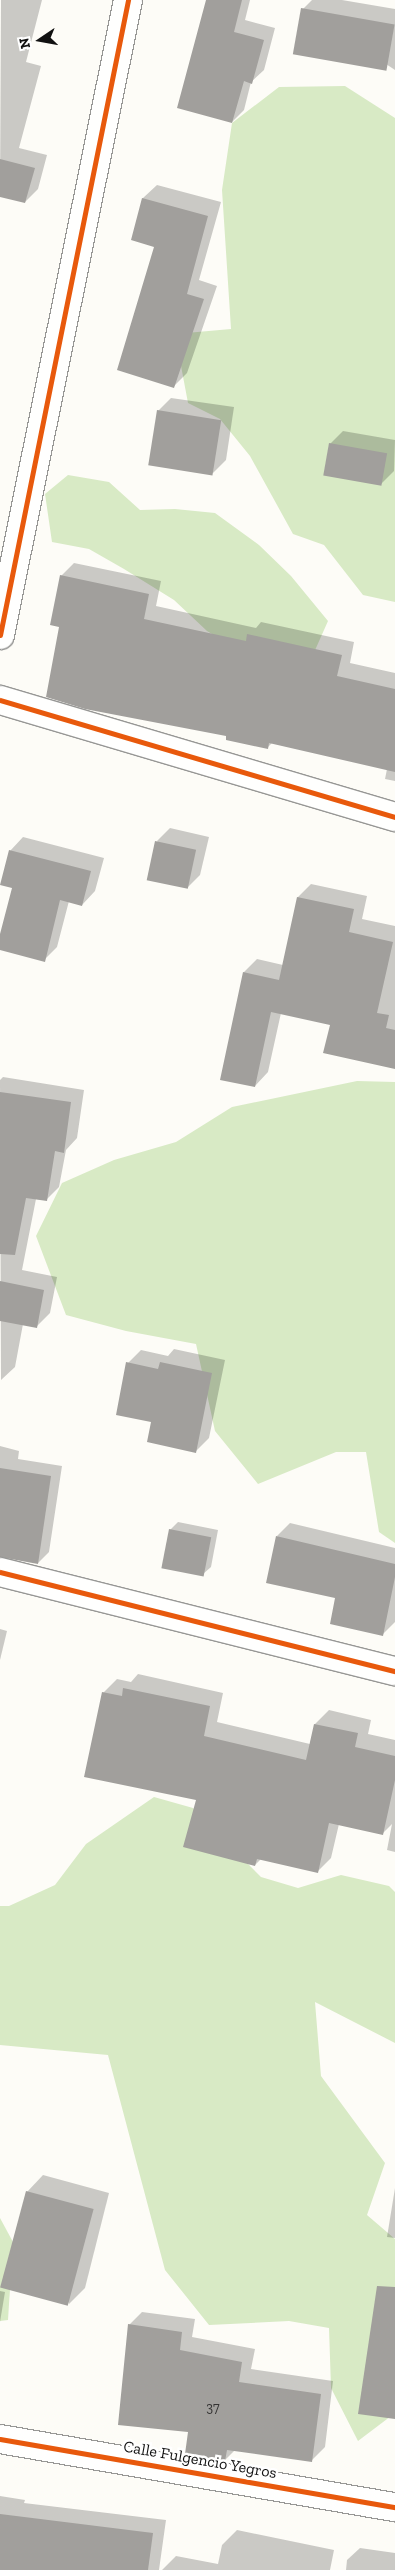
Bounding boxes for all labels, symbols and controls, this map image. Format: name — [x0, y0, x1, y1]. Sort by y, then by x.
north arrow — [15, 15, 65, 65]
text: N — [15, 36, 34, 50]
house number: 37 — [206, 2400, 220, 2416]
street label: Calle Fulgencio Yegros — [122, 2437, 278, 2483]

